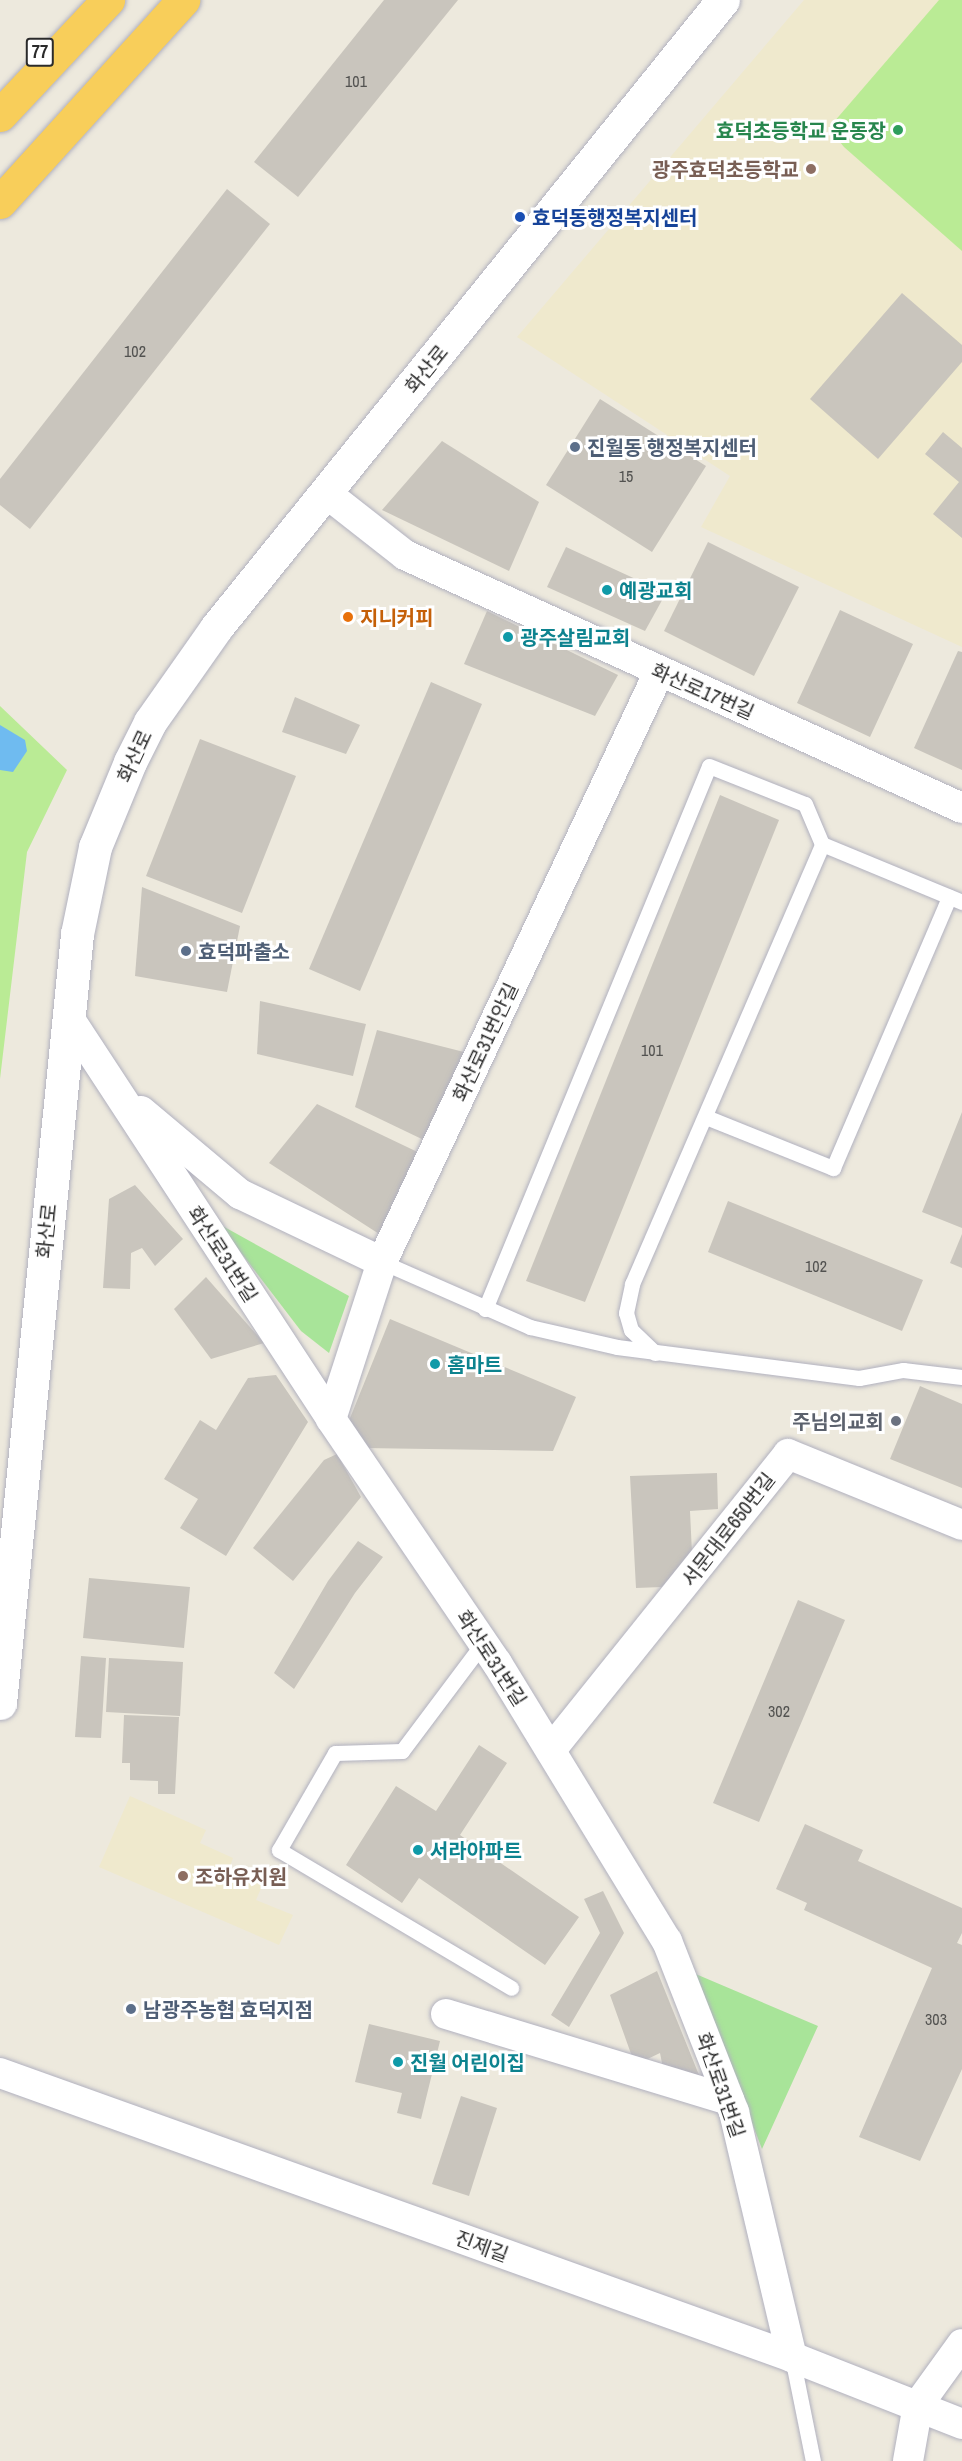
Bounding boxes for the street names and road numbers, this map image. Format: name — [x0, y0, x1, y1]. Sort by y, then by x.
road number: 77 — [25, 37, 55, 67]
street label: 화산로 — [399, 340, 453, 398]
street label: 화산로17번길 — [648, 658, 758, 724]
street label: 화산로 — [111, 726, 157, 786]
street label: 화산로31번안길 — [447, 979, 523, 1105]
street label: 화산로31번길 — [183, 1201, 263, 1307]
street label: 화산로 — [31, 1202, 61, 1260]
street label: 서문대로650번길 — [676, 1467, 780, 1591]
street label: 화산로31번길 — [452, 1605, 532, 1711]
street label: 화산로31번길 — [692, 2029, 750, 2141]
street label: 진제길 — [452, 2225, 512, 2267]

